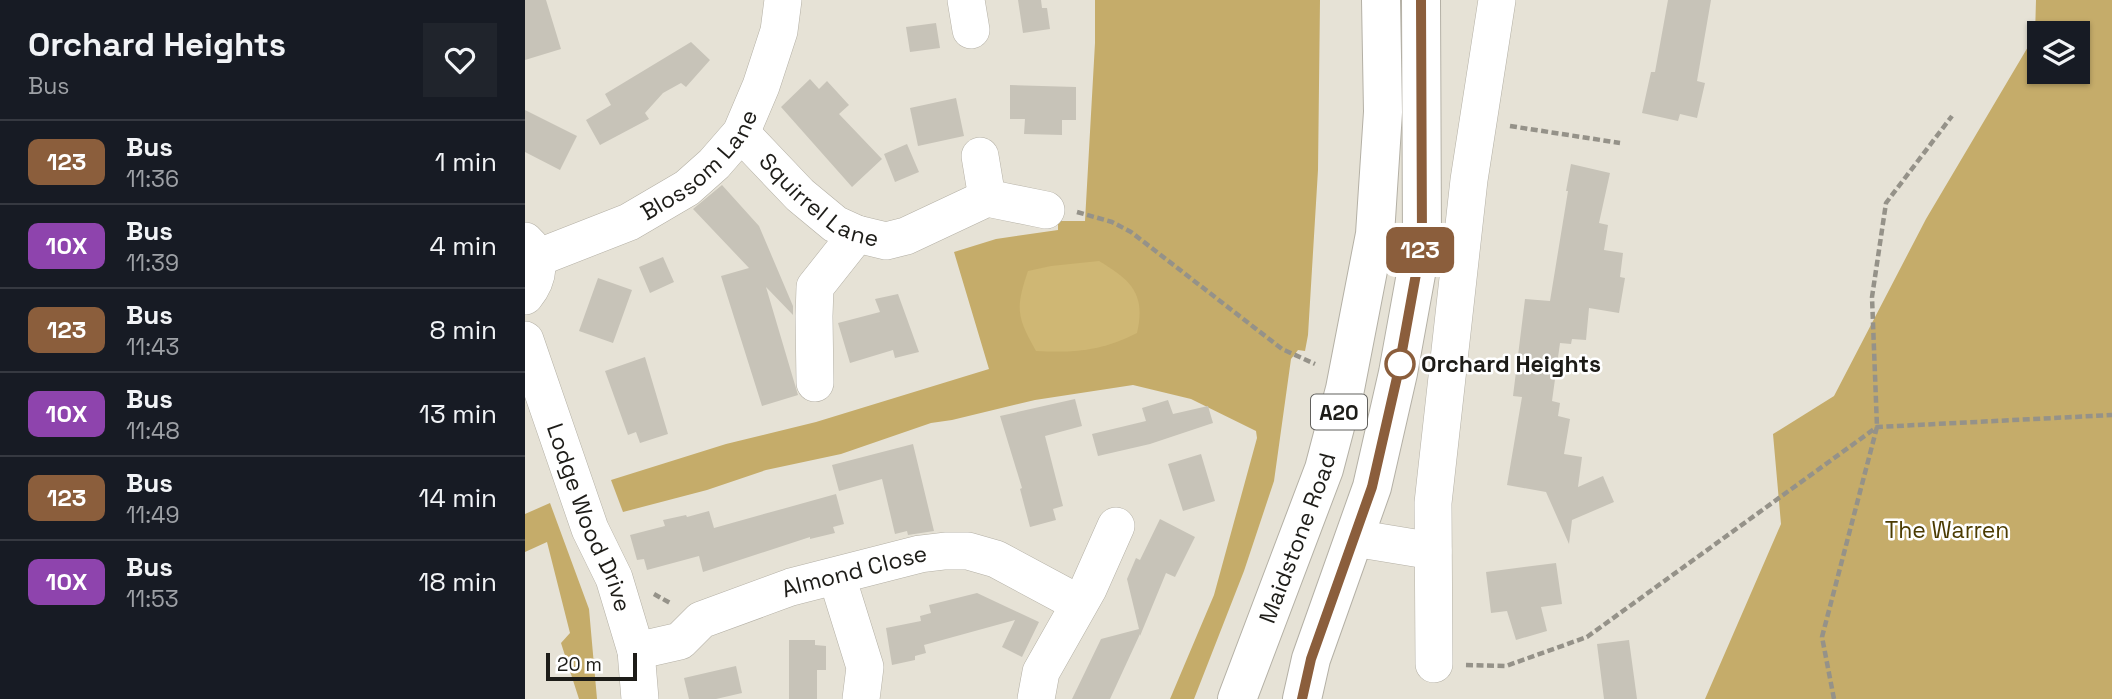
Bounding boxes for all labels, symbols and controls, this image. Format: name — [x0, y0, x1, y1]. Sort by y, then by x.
map controls — [2027, 21, 2090, 84]
button: layers — [2027, 21, 2090, 84]
button: heart — [423, 23, 497, 97]
text: Orchard Heights — [28, 24, 286, 66]
text: Bus — [28, 71, 69, 101]
street label: Blossom Lane — [635, 105, 764, 227]
text: Bus — [126, 130, 173, 164]
text: 1 min — [435, 145, 497, 179]
text: 123 — [47, 146, 86, 177]
street label: Squirrel Lane — [753, 146, 882, 254]
text: 11:36 — [126, 164, 179, 194]
text: Bus — [126, 214, 173, 248]
line badge: 123 — [1380, 227, 1460, 273]
text: 4 min — [429, 229, 497, 263]
text: 10X — [46, 230, 87, 261]
text: 123 — [1400, 234, 1440, 265]
text: 11:39 — [126, 248, 179, 278]
text: Bus — [126, 298, 173, 332]
text: 8 min — [429, 313, 497, 347]
text: 123 — [47, 314, 86, 345]
text: 11:43 — [126, 332, 179, 362]
marker: Orchard Heights — [1385, 349, 1415, 379]
place label: Orchard Heights — [1421, 349, 1601, 379]
text: Bus — [126, 382, 173, 416]
road number: A20 — [1311, 394, 1367, 430]
text: 13 min — [419, 397, 497, 431]
text: 10X — [46, 398, 87, 429]
text: 11:48 — [126, 416, 180, 446]
street label: Lodge Wood Drive — [540, 419, 638, 615]
street label: Maidstone Road — [1252, 450, 1343, 628]
text: Bus — [126, 466, 173, 500]
text: 14 min — [419, 481, 497, 515]
text: 123 — [47, 482, 86, 513]
text: 11:49 — [126, 500, 180, 530]
park label: The Warren — [1885, 515, 2009, 545]
street label: Almond Close — [777, 538, 929, 604]
text: Bus — [126, 550, 173, 584]
text: 18 min — [419, 565, 497, 599]
text: 10X — [46, 566, 87, 597]
text: 11:53 — [126, 584, 179, 614]
scale bar — [546, 650, 637, 682]
text: 20 m — [557, 652, 602, 677]

